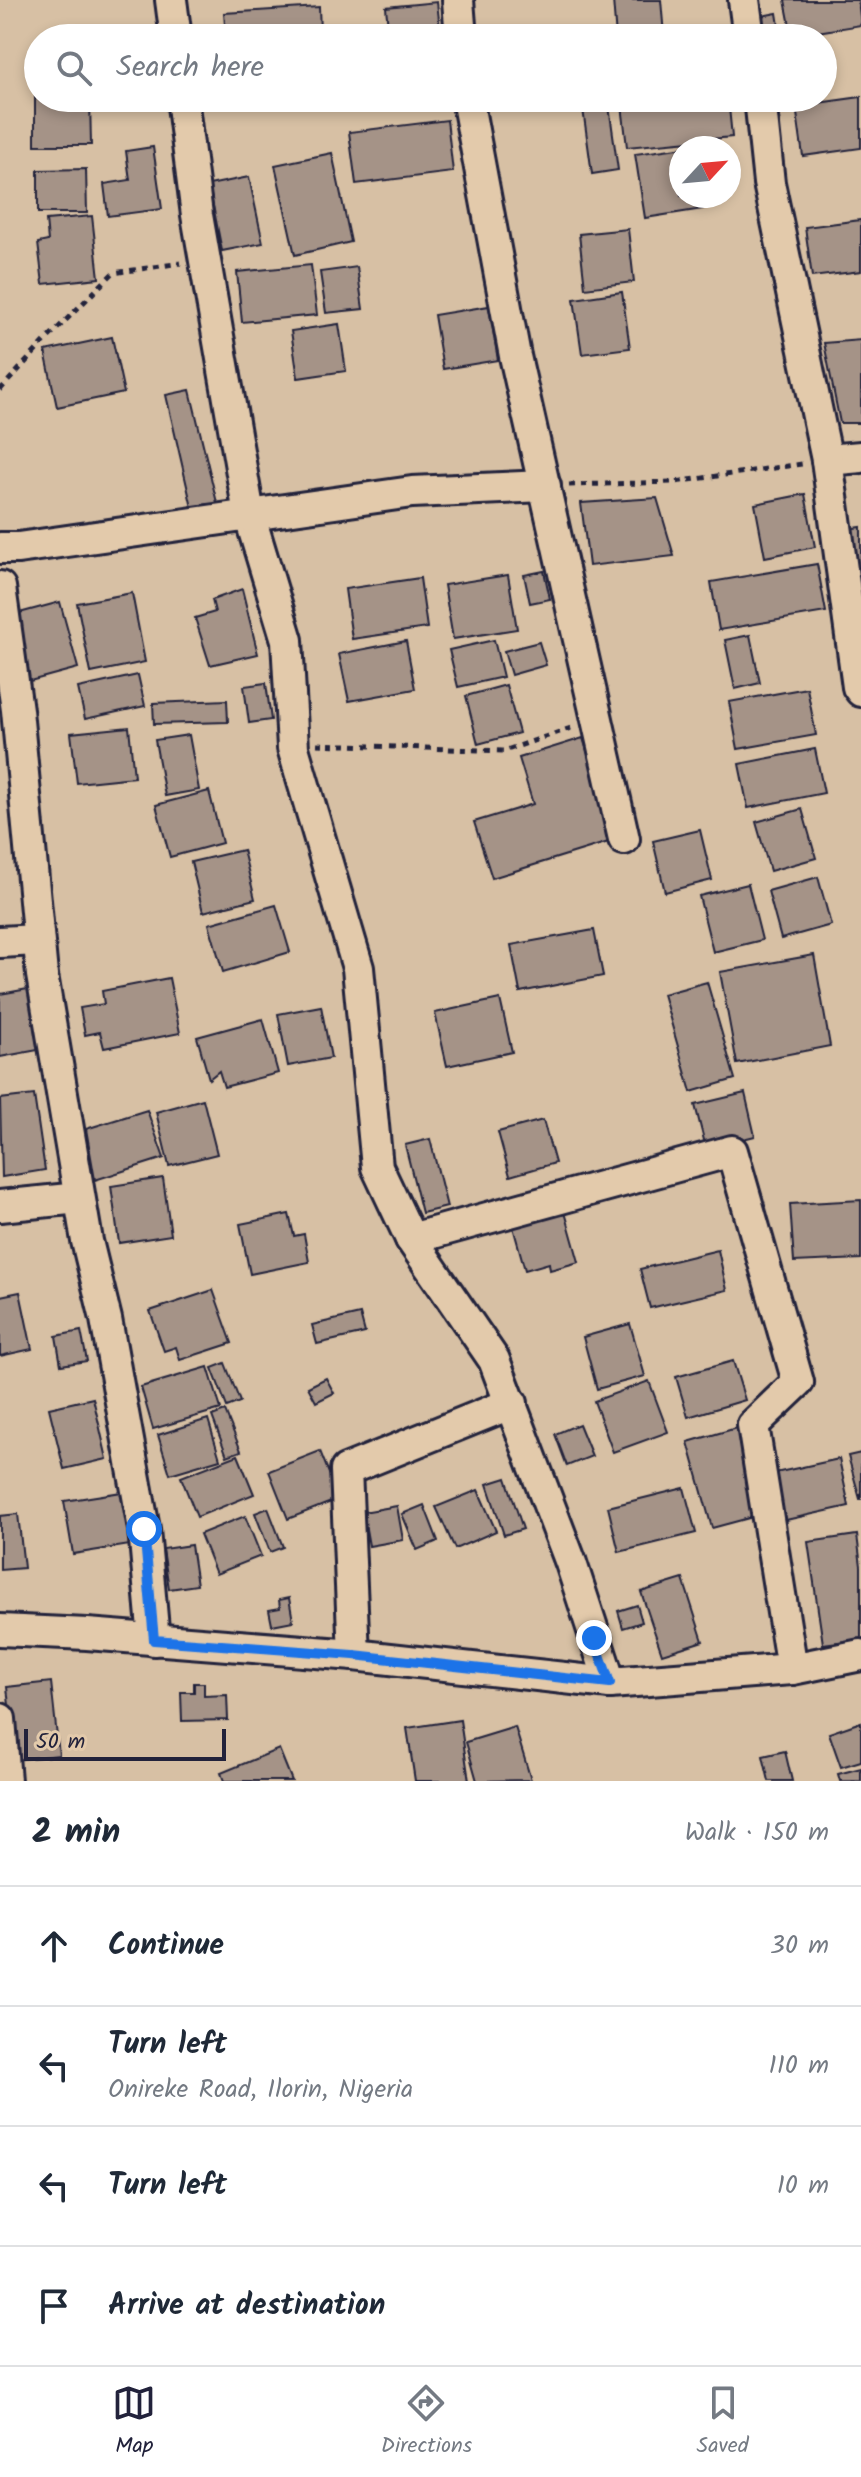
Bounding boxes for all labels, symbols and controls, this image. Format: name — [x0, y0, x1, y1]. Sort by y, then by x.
search box — [24, 24, 837, 112]
text: Search here — [116, 44, 264, 92]
icon: search — [52, 46, 96, 90]
north arrow — [669, 136, 741, 208]
route start — [126, 1511, 162, 1547]
route end — [576, 1620, 612, 1656]
scale bar — [24, 1725, 226, 1761]
text: 50 m — [36, 1725, 85, 1760]
text: 2 min — [32, 1806, 120, 1860]
text: Walk · 150 m — [685, 1812, 829, 1854]
text: Continue — [108, 1922, 224, 1970]
icon: ahead — [32, 1924, 76, 1968]
text: 30 m — [770, 1925, 829, 1967]
text: Turn left — [108, 2021, 227, 2069]
icon: left — [32, 2044, 76, 2088]
text: 110 m — [769, 2045, 829, 2087]
text: Onireke Road, Ilorin, Nigeria — [108, 2069, 413, 2111]
text: Turn left — [108, 2162, 227, 2210]
icon: left — [32, 2164, 76, 2208]
text: 10 m — [777, 2165, 829, 2207]
text: Arrive at destination — [108, 2282, 385, 2330]
icon: arrive — [32, 2284, 76, 2328]
tab: Map — [112, 2381, 156, 2464]
tab: Directions — [381, 2381, 472, 2464]
tab: Saved — [697, 2381, 749, 2464]

